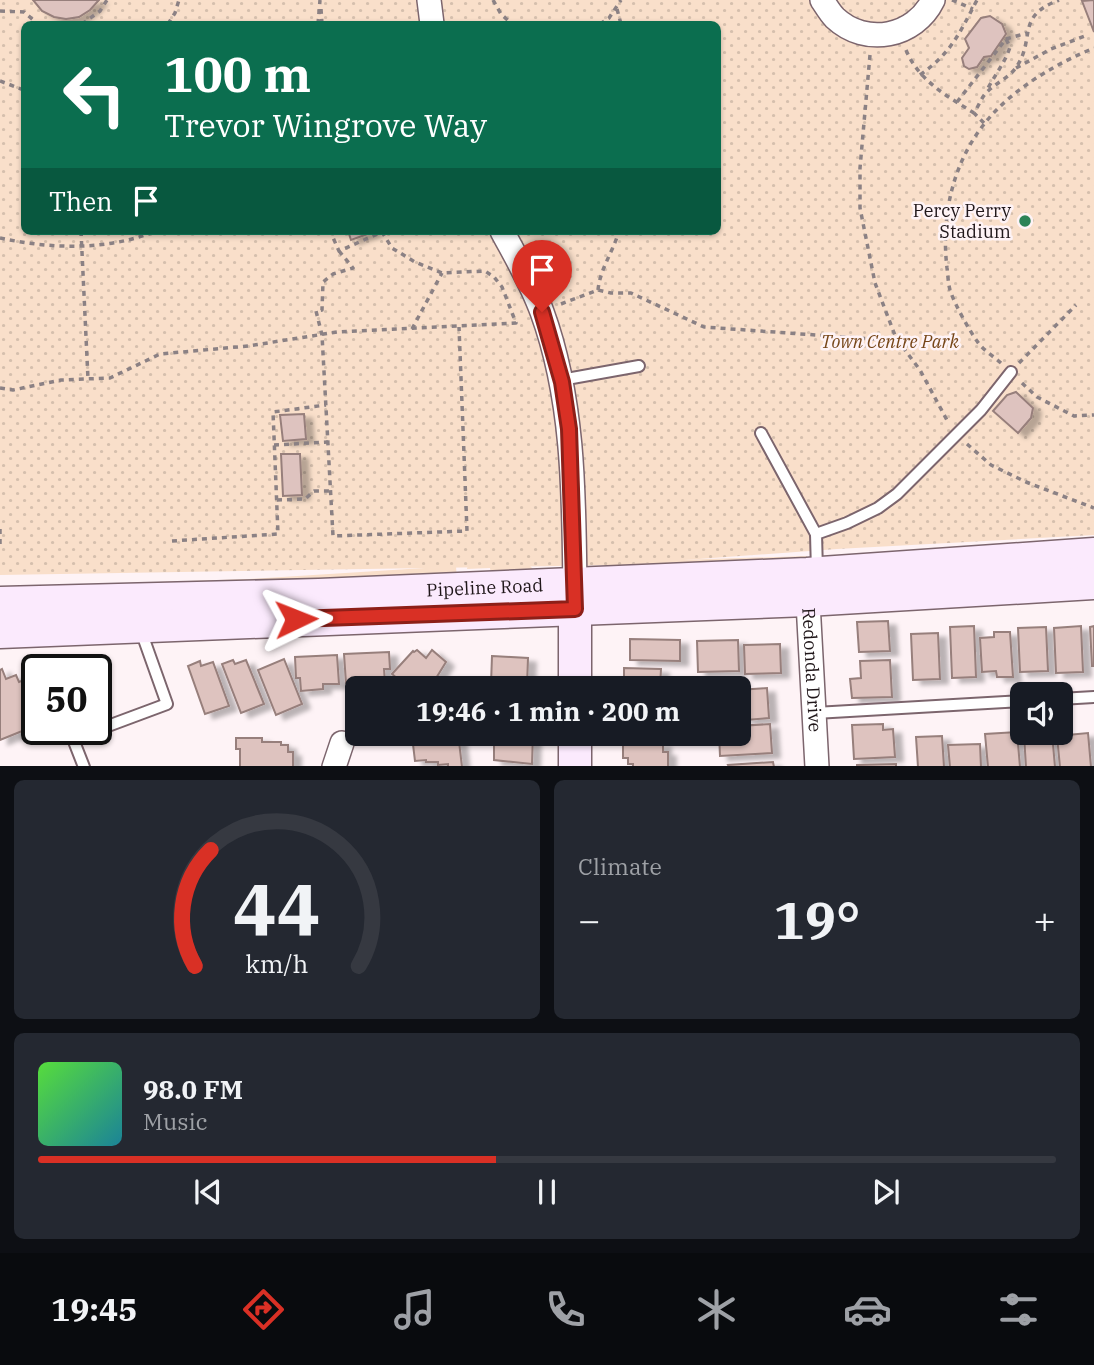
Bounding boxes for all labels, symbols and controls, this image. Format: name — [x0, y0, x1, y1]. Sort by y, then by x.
text: 100 m — [164, 42, 311, 105]
icon: left — [49, 49, 140, 140]
text: Trevor Wingrove Way — [164, 104, 487, 146]
icon: arrive — [127, 182, 165, 220]
text: Then — [49, 184, 113, 218]
place label: Percy Perry Stadium — [913, 199, 1011, 243]
marker: Percy Perry Stadium — [1017, 213, 1033, 229]
pin — [512, 240, 572, 312]
icon: arrive — [523, 251, 561, 289]
park label: Town Centre Park — [821, 330, 959, 353]
street label: Pipeline Road — [426, 573, 544, 601]
position arrow — [259, 582, 333, 656]
street label: Redonda Drive — [797, 607, 827, 733]
speed limit sign: 50 — [21, 654, 112, 745]
map controls — [1010, 682, 1073, 745]
button: sound — [1010, 682, 1073, 745]
text: 19:46 · 1 min · 200 m — [416, 694, 680, 728]
text: Climate — [578, 851, 662, 881]
text: 44 — [233, 861, 321, 956]
text: 19° — [774, 886, 860, 953]
text: − — [578, 895, 601, 944]
text: + — [1033, 895, 1056, 944]
text: km/h — [245, 946, 309, 979]
text: 98.0 FM — [143, 1072, 243, 1106]
text: Music — [143, 1106, 208, 1136]
icon: previous — [189, 1173, 227, 1211]
icon: pause — [528, 1173, 566, 1211]
icon: next — [867, 1173, 905, 1211]
icon: directions — [239, 1285, 288, 1334]
icon: music — [390, 1285, 439, 1334]
icon: phone — [541, 1285, 590, 1334]
icon: climate — [692, 1285, 741, 1334]
icon: car — [843, 1285, 892, 1334]
icon: filters — [994, 1285, 1043, 1334]
text: 19:45 — [51, 1288, 137, 1330]

